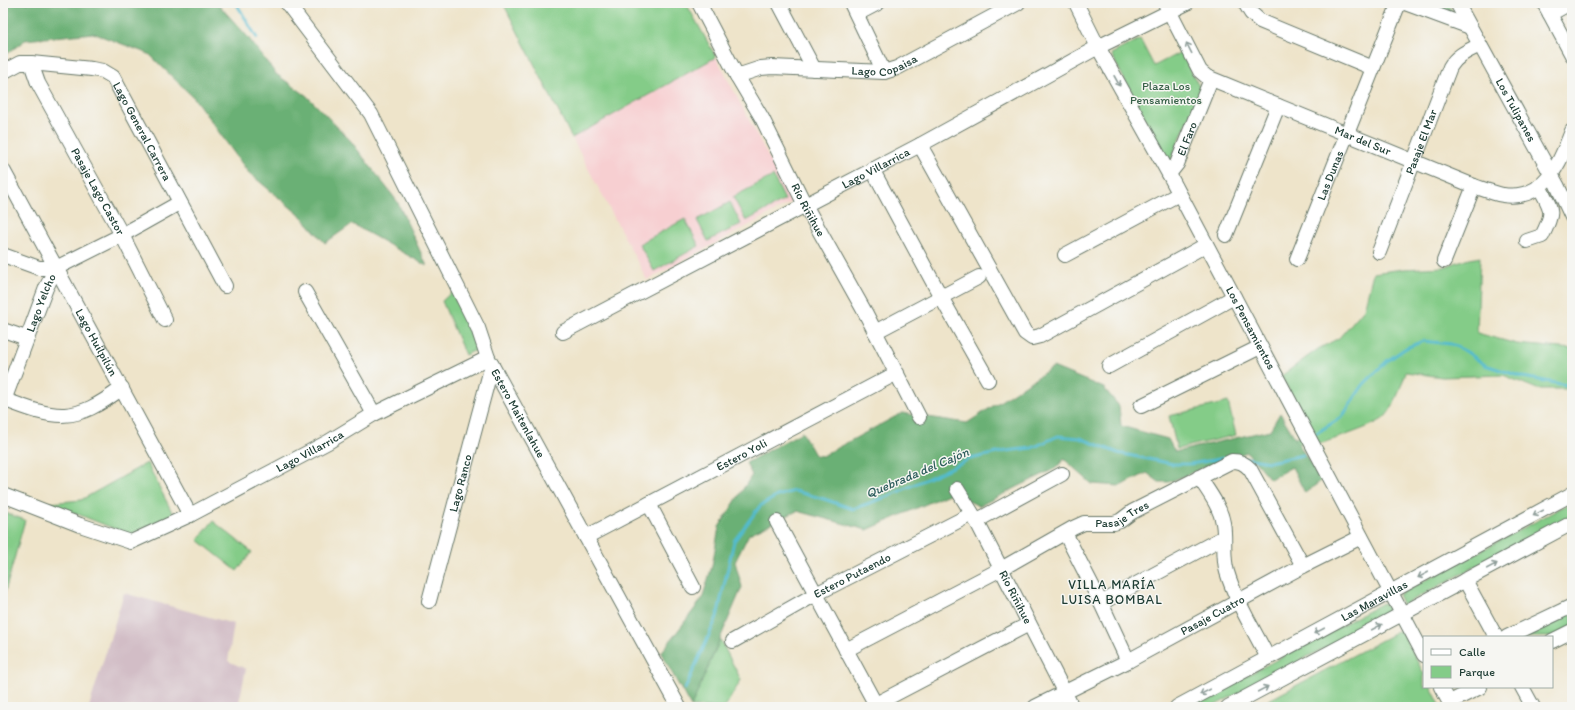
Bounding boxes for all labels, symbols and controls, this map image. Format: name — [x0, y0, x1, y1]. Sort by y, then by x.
one-way arrow — [1185, 43, 1192, 55]
street label: Lago Copaisa — [851, 51, 920, 79]
one-way arrow — [1113, 75, 1121, 87]
street label: Los Tulipanes — [1493, 76, 1539, 144]
park label: Plaza Los Pensamientos — [1130, 79, 1202, 107]
street label: Lago General Carrera — [110, 80, 174, 183]
street label: Pasaje El Mar — [1402, 107, 1440, 176]
street label: El Faro — [1174, 120, 1200, 158]
street label: Mar del Sur — [1333, 123, 1393, 158]
street label: Lago Villarrica — [839, 144, 913, 192]
street label: Pasaje Lago Castor — [68, 145, 128, 238]
street label: Las Dunas — [1314, 148, 1347, 202]
street label: Río Riñihue — [788, 181, 828, 239]
street label: Lago Yelcho — [23, 271, 59, 334]
street label: Los Pensamientos — [1223, 284, 1278, 372]
street label: Lago Huilpilún — [72, 306, 121, 379]
street label: Estero Maitenlahue — [488, 366, 548, 461]
street label: Lago Villarrica — [274, 427, 347, 475]
street label: Estero Yoli — [714, 436, 769, 474]
water label: Quebrada del Cajón — [864, 444, 971, 501]
street label: Lago Ranco — [446, 453, 475, 514]
street label: Pasaje Tres — [1095, 498, 1151, 530]
one-way arrow — [1532, 510, 1544, 517]
street label: Estero Putaendo — [811, 550, 893, 601]
one-way arrow — [1486, 562, 1498, 569]
street label: Río Riñihue — [996, 568, 1035, 626]
one-way arrow — [1418, 572, 1430, 579]
district label: VILLA MARÍA LUISA BOMBAL — [1061, 577, 1163, 607]
street label: Las Maravillas — [1338, 577, 1410, 624]
street label: Pasaje Cuatro — [1178, 592, 1247, 638]
one-way arrow — [1371, 623, 1383, 631]
one-way arrow — [1314, 628, 1326, 635]
legend — [1423, 636, 1553, 688]
text: Calle — [1459, 645, 1486, 659]
text: Parque — [1459, 665, 1495, 679]
one-way arrow — [1256, 684, 1268, 692]
one-way arrow — [1199, 689, 1211, 696]

